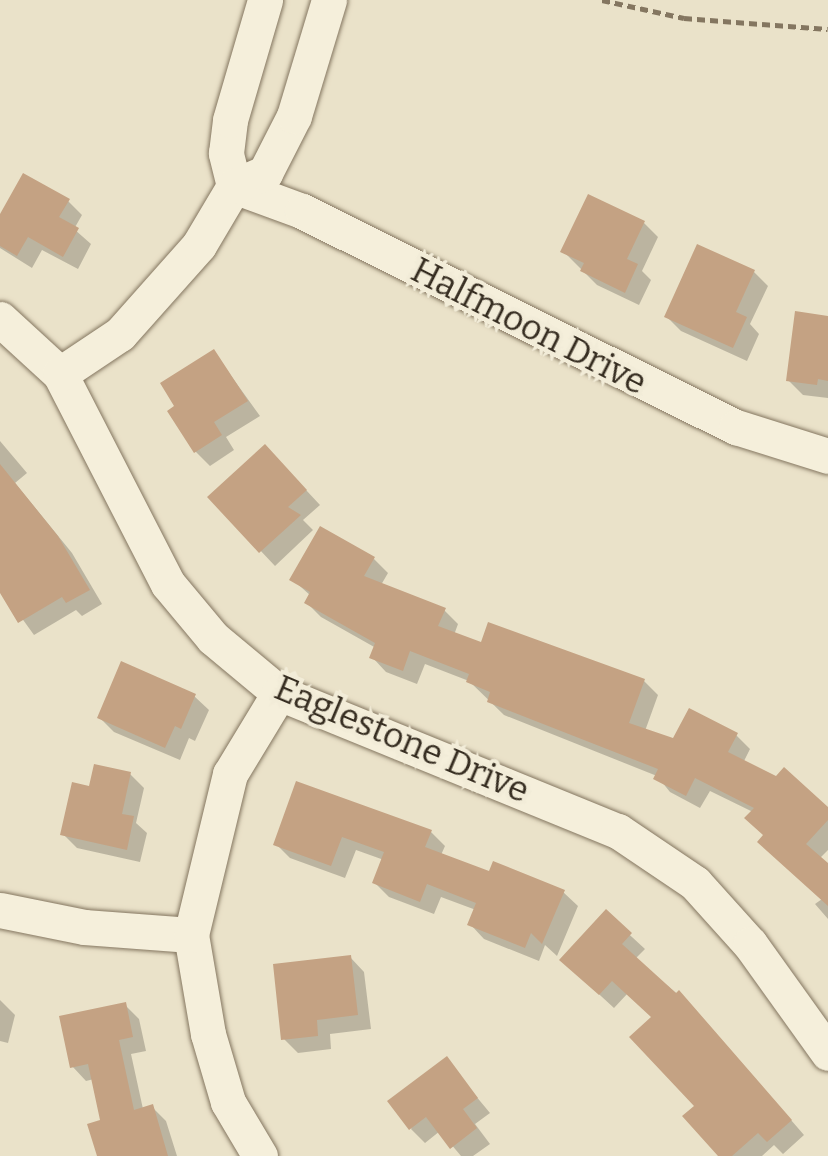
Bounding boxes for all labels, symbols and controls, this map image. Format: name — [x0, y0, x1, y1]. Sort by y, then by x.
street label: Halfmoon Drive — [404, 249, 654, 403]
street label: Eaglestone Drive — [269, 666, 535, 812]

